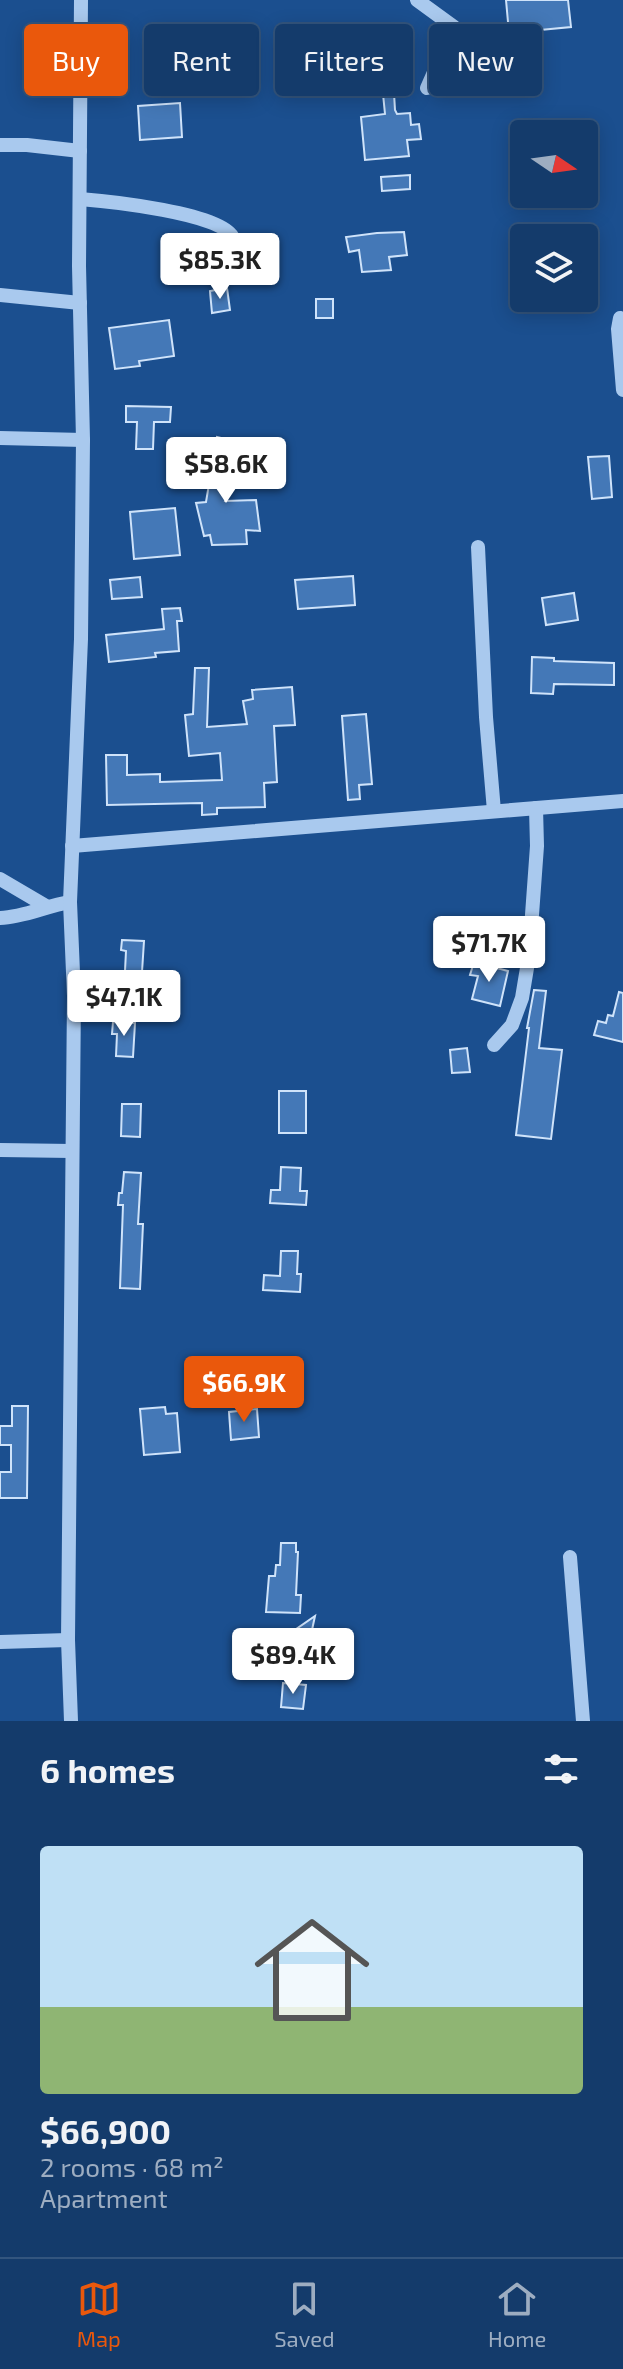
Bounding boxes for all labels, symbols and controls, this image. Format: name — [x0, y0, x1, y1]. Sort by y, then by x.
chip: Buy — [24, 24, 128, 96]
chip: Rent — [144, 24, 259, 96]
chip: Filters — [275, 24, 413, 96]
chip: New — [429, 24, 542, 96]
north arrow — [510, 120, 598, 208]
map controls — [510, 120, 598, 312]
button: layers — [510, 224, 598, 312]
pin: $85.3K — [155, 233, 285, 301]
text: $85.3K — [178, 243, 262, 274]
pin: $58.6K — [161, 437, 291, 505]
text: $58.6K — [184, 447, 268, 478]
pin: $71.7K — [424, 916, 554, 984]
text: $71.7K — [451, 926, 527, 957]
pin: $47.1K — [59, 970, 189, 1038]
text: $47.1K — [85, 980, 163, 1011]
pin: $66.9K — [179, 1356, 309, 1424]
text: $66.9K — [202, 1366, 286, 1397]
pin: $89.4K — [228, 1628, 358, 1696]
text: $89.4K — [250, 1638, 336, 1669]
icon: filters — [539, 1747, 583, 1791]
text: 6 homes — [40, 1749, 175, 1790]
icon: home — [240, 1898, 384, 2042]
text: $66,900 — [40, 2110, 171, 2151]
text: 2 rooms · 68 m² — [40, 2151, 224, 2182]
text: Apartment — [40, 2182, 168, 2213]
tab: Map — [77, 2277, 121, 2351]
tab: Saved — [274, 2277, 335, 2351]
tab: Home — [488, 2277, 546, 2351]

